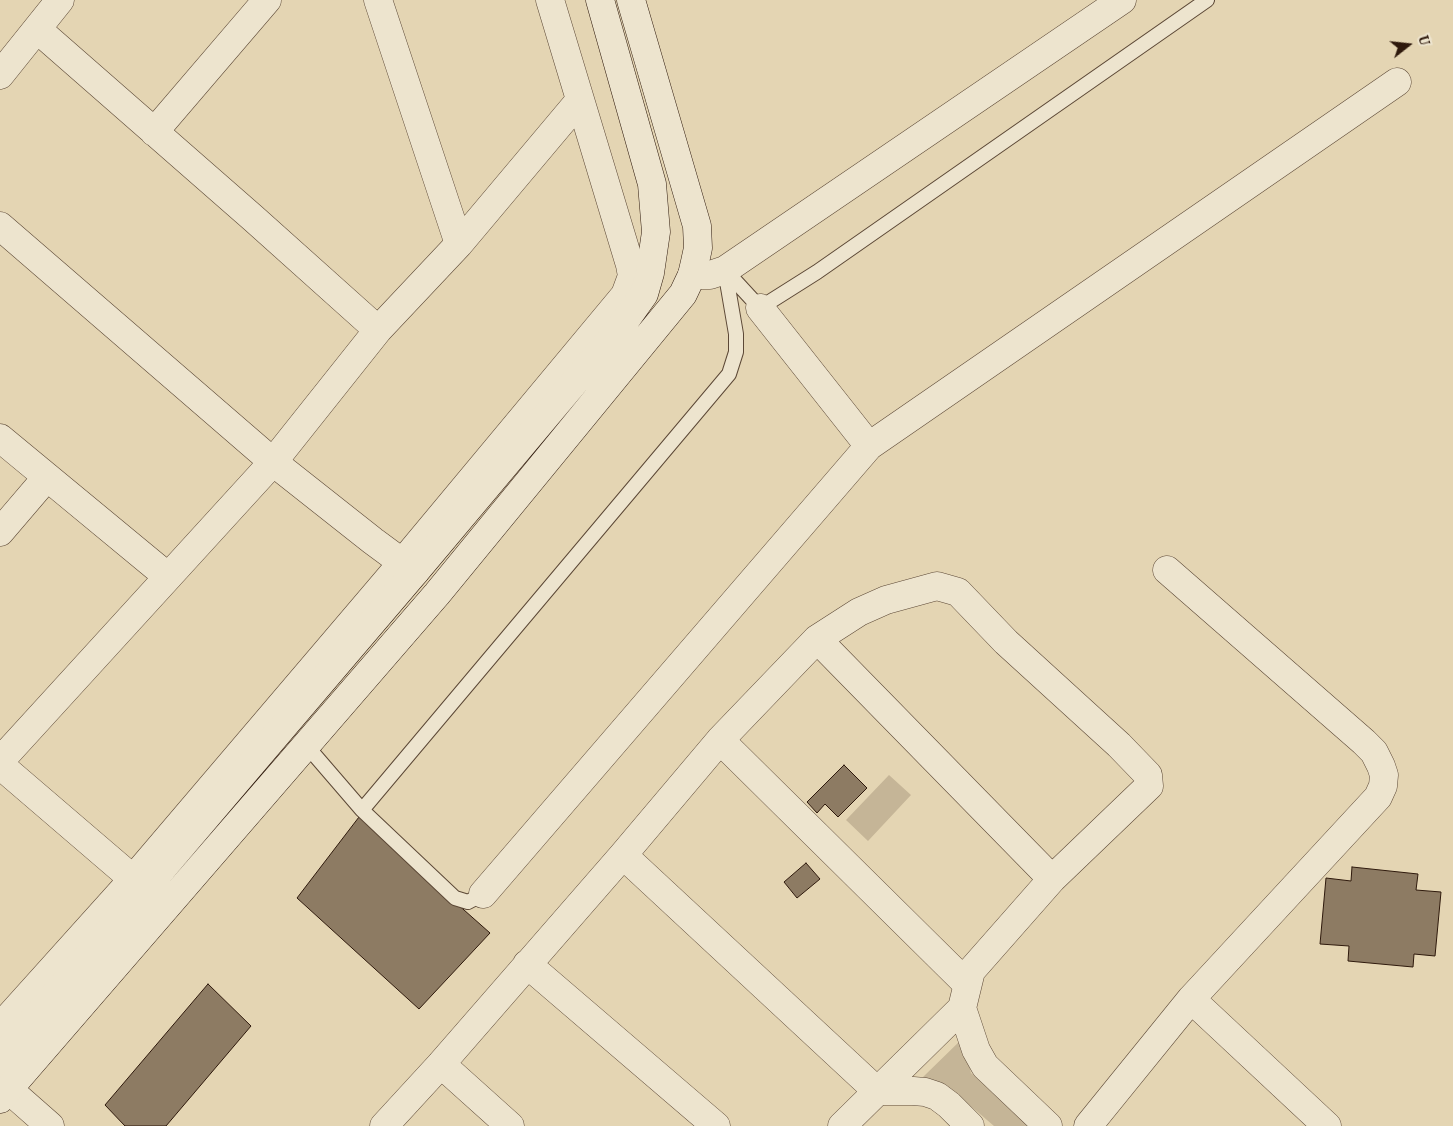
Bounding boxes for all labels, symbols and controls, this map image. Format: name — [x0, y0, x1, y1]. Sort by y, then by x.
north arrow — [1383, 20, 1433, 70]
text: U — [1412, 33, 1433, 48]

